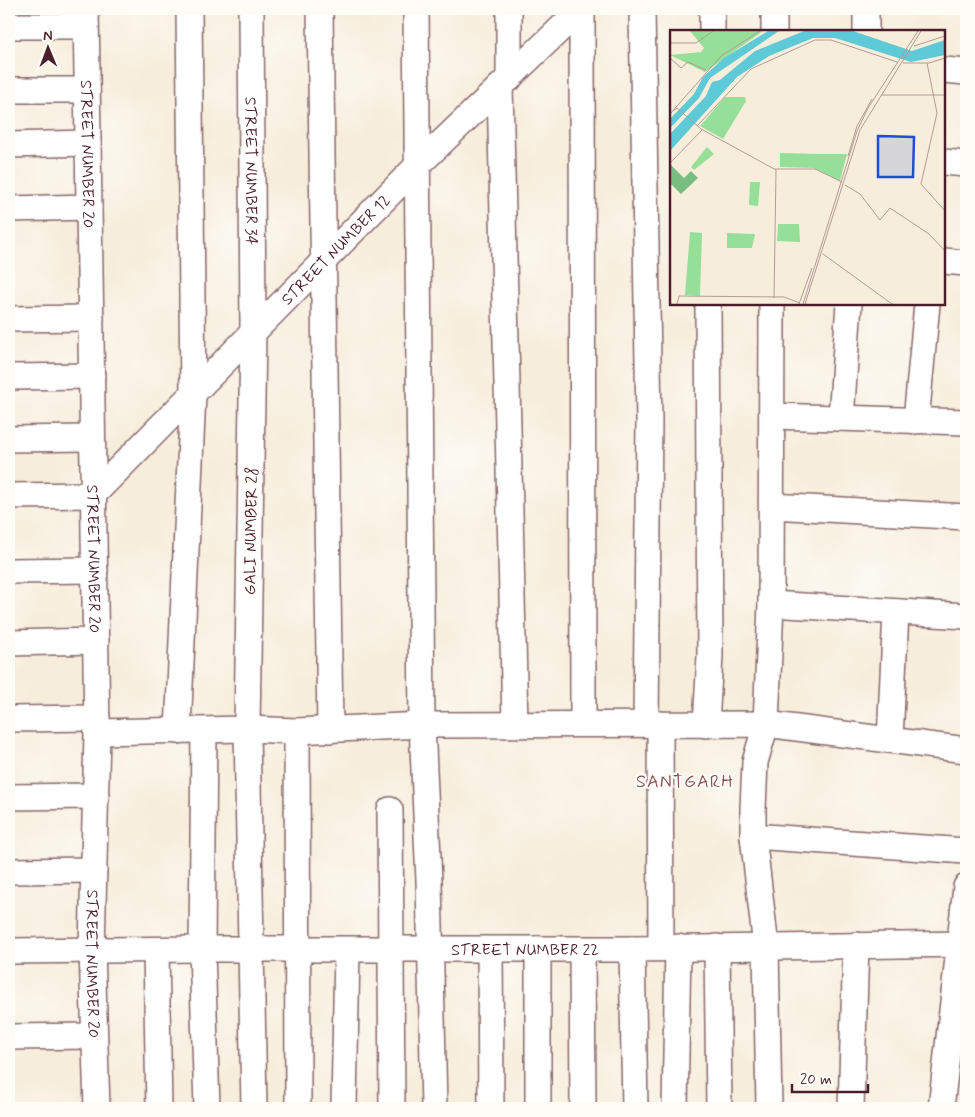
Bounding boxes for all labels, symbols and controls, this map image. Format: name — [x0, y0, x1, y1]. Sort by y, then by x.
north arrow — [22, 22, 72, 72]
text: N — [43, 27, 53, 45]
inset map — [670, 30, 945, 305]
street label: STREET NUMBER 20 — [75, 80, 98, 228]
street label: STREET NUMBER 34 — [240, 97, 261, 246]
street label: STREET NUMBER 12 — [277, 191, 395, 310]
street label: GALI NUMBER 28 — [240, 467, 263, 595]
street label: STREET NUMBER 20 — [81, 485, 104, 633]
district label: SANTGARH — [636, 770, 734, 794]
street label: STREET NUMBER 20 — [80, 889, 104, 1038]
street label: STREET NUMBER 22 — [451, 940, 599, 961]
scale bar — [792, 1062, 869, 1094]
text: 20 m — [800, 1070, 832, 1090]

